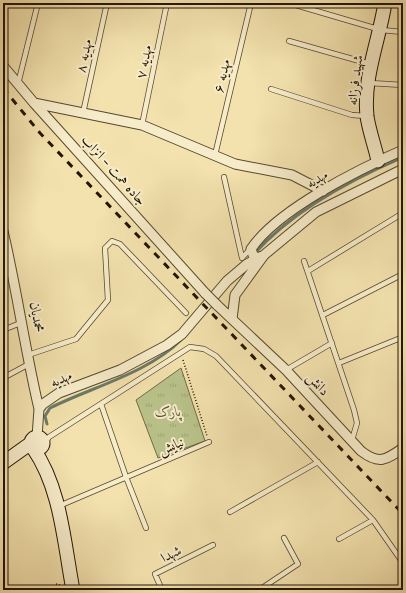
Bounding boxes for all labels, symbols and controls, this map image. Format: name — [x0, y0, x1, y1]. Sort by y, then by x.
street label: مهدیه ۸ — [71, 37, 97, 75]
street label: مهدیه ۷ — [131, 43, 157, 81]
street label: شهید فرزانه — [342, 54, 368, 106]
street label: مهدیه ۶ — [209, 57, 235, 95]
street label: جاده همت - انزاب — [77, 131, 151, 209]
street label: مهدیه — [303, 165, 331, 193]
street label: محمدیان — [25, 300, 49, 334]
street label: مهدیه — [47, 366, 75, 392]
street label: دانش — [302, 368, 334, 400]
park label: پارک — [155, 402, 182, 422]
street label: نیایش — [155, 432, 187, 460]
street label: شهدا — [157, 541, 185, 567]

